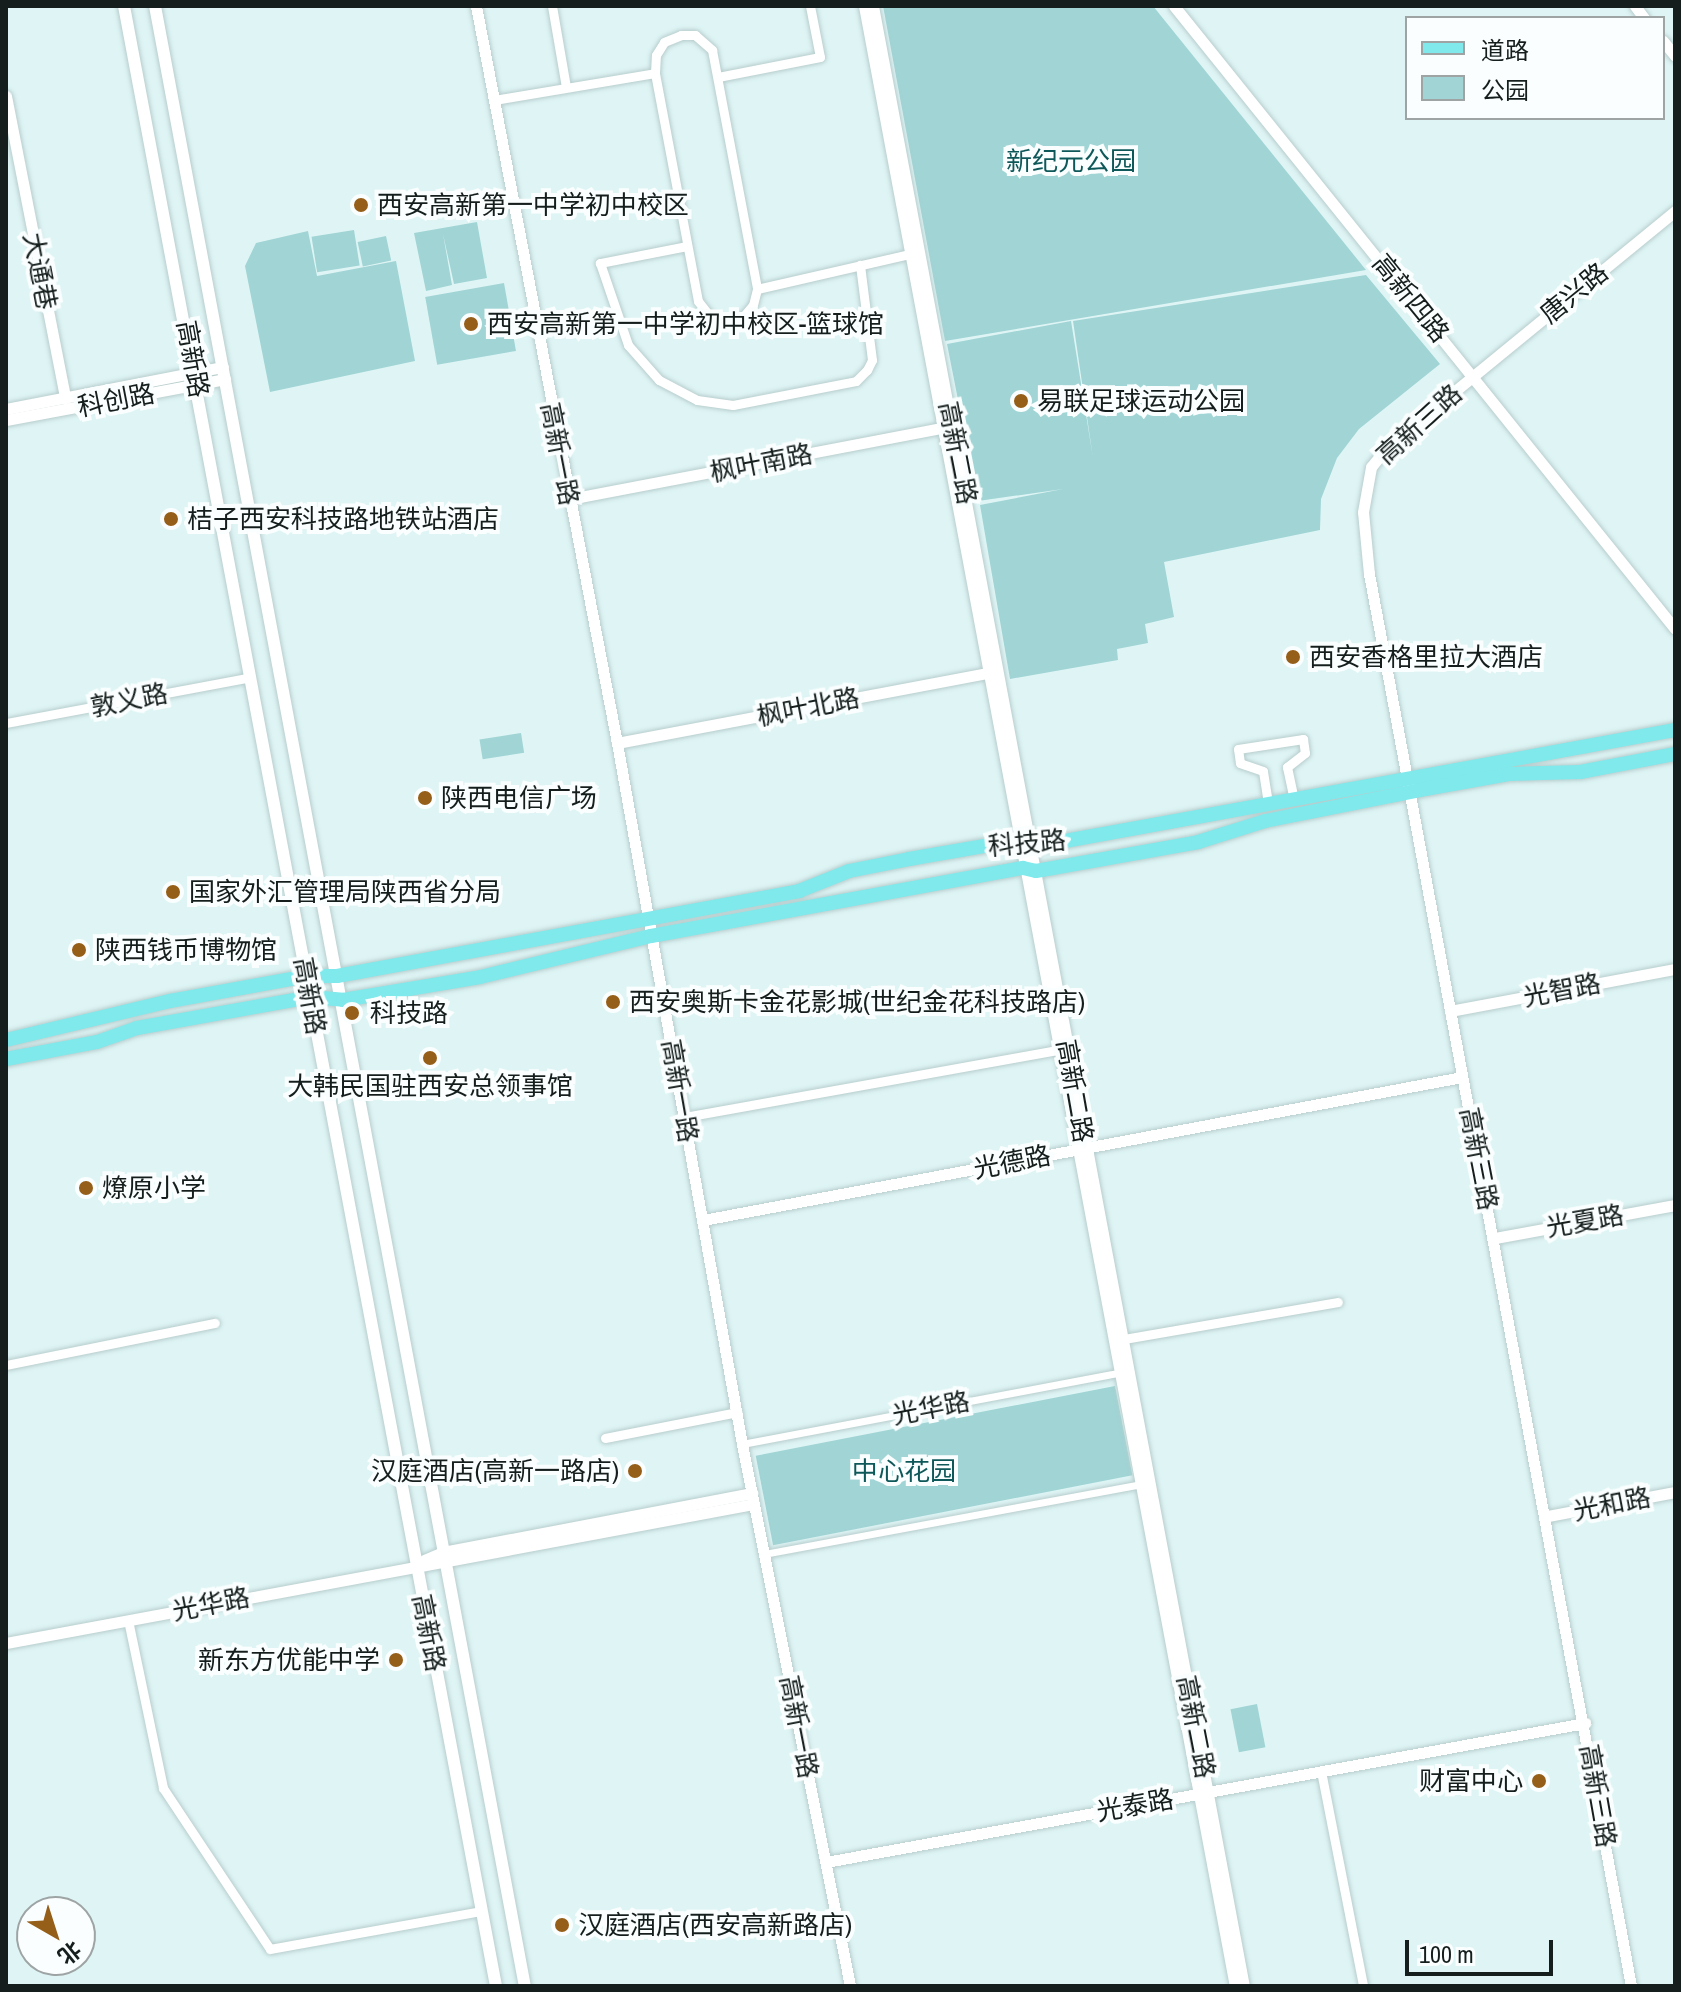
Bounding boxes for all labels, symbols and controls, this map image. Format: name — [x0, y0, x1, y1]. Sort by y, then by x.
legend — [1405, 16, 1665, 120]
text: 道路 — [1481, 34, 1529, 66]
text: 公园 — [1481, 74, 1529, 106]
park label: 新纪元公园 — [1006, 145, 1136, 177]
place label: 西安高新第一中学初中校区 — [377, 189, 689, 221]
marker: 西安高新第一中学初中校区 — [352, 196, 370, 214]
street label: 大通巷 — [17, 230, 63, 312]
street label: 高新四路 — [1366, 248, 1456, 348]
street label: 唐兴路 — [1534, 256, 1614, 330]
place label: 西安高新第一中学初中校区-篮球馆 — [487, 308, 884, 340]
marker: 西安高新第一中学初中校区-篮球馆 — [462, 315, 480, 333]
street label: 高新路 — [171, 318, 215, 400]
street label: 科创路 — [75, 377, 157, 423]
street label: 高新三路 — [1370, 378, 1468, 470]
place label: 易联足球运动公园 — [1037, 385, 1245, 417]
marker: 易联足球运动公园 — [1012, 392, 1030, 410]
street label: 高新二路 — [933, 399, 983, 507]
street label: 高新一路 — [535, 400, 585, 508]
street label: 枫叶南路 — [707, 438, 815, 488]
place label: 桔子西安科技路地铁站酒店 — [187, 503, 499, 535]
marker: 桔子西安科技路地铁站酒店 — [162, 510, 180, 528]
place label: 西安香格里拉大酒店 — [1309, 641, 1543, 673]
marker: 西安香格里拉大酒店 — [1284, 648, 1302, 666]
street label: 敦义路 — [88, 677, 170, 723]
street label: 枫叶北路 — [754, 682, 862, 732]
place label: 陕西电信广场 — [441, 782, 597, 814]
marker: 陕西电信广场 — [416, 789, 434, 807]
street label: 科技路 — [987, 824, 1067, 862]
place label: 国家外汇管理局陕西省分局 — [189, 876, 501, 908]
marker: 国家外汇管理局陕西省分局 — [164, 883, 182, 901]
place label: 陕西钱币博物馆 — [95, 934, 277, 966]
marker: 陕西钱币博物馆 — [70, 941, 88, 959]
street label: 高新路 — [288, 955, 332, 1037]
street label: 光智路 — [1521, 967, 1603, 1013]
place label: 西安奥斯卡金花影城(世纪金花科技路店) — [629, 986, 1085, 1018]
marker: 西安奥斯卡金花影城(世纪金花科技路店) — [604, 993, 622, 1011]
place label: 科技路 — [370, 997, 448, 1029]
marker: 科技路 — [341, 1002, 363, 1024]
street label: 高新一路 — [656, 1037, 704, 1145]
street label: 高新二路 — [1051, 1037, 1099, 1145]
marker: 大韩民国驻西安总领事馆 — [421, 1049, 439, 1067]
place label: 大韩民国驻西安总领事馆 — [287, 1070, 573, 1102]
street label: 高新三路 — [1454, 1105, 1504, 1213]
street label: 光德路 — [971, 1139, 1053, 1185]
place label: 燎原小学 — [102, 1172, 206, 1204]
marker: 燎原小学 — [77, 1179, 95, 1197]
street label: 光夏路 — [1544, 1199, 1626, 1243]
street label: 光华路 — [890, 1385, 972, 1431]
place label: 汉庭酒店(高新一路店) — [371, 1455, 619, 1487]
park label: 中心花园 — [852, 1455, 956, 1487]
marker: 汉庭酒店(高新一路店) — [626, 1462, 644, 1480]
street label: 光和路 — [1571, 1481, 1653, 1527]
street label: 光华路 — [170, 1581, 252, 1627]
street label: 高新路 — [406, 1592, 452, 1674]
place label: 新东方优能中学 — [198, 1644, 380, 1676]
marker: 新东方优能中学 — [387, 1651, 405, 1669]
street label: 高新一路 — [774, 1673, 824, 1781]
street label: 高新二路 — [1171, 1673, 1221, 1781]
street label: 高新三路 — [1574, 1742, 1622, 1850]
place label: 财富中心 — [1419, 1765, 1523, 1797]
marker: 财富中心 — [1530, 1772, 1548, 1790]
street label: 光泰路 — [1094, 1783, 1176, 1827]
north arrow — [16, 1896, 96, 1976]
place label: 汉庭酒店(西安高新路店) — [578, 1909, 852, 1941]
marker: 汉庭酒店(西安高新路店) — [553, 1916, 571, 1934]
scale bar — [1409, 1924, 1557, 1974]
text: 北 — [52, 1935, 88, 1972]
text: 100 m — [1419, 1938, 1474, 1970]

